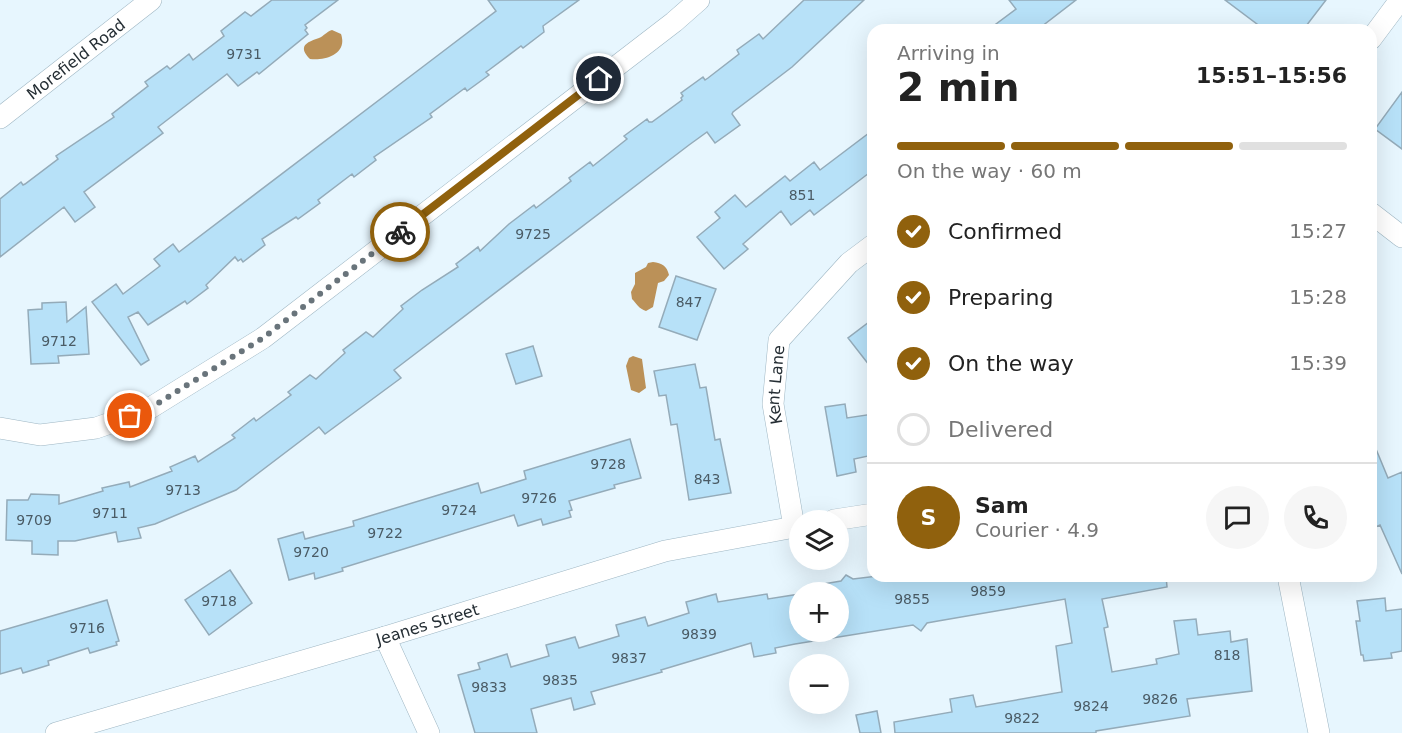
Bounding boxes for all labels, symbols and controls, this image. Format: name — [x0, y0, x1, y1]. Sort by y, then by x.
street label: Morefield Road — [23, 15, 129, 103]
text: Arriving in — [897, 41, 1000, 65]
house number: 9731 — [226, 46, 262, 62]
pin — [573, 53, 624, 104]
icon: home — [582, 62, 615, 95]
text: 15:51–15:56 — [1196, 63, 1347, 88]
text: 2 min — [897, 65, 1019, 110]
text: On the way · 60 m — [897, 159, 1082, 183]
house number: 851 — [789, 187, 815, 203]
courier — [370, 202, 430, 262]
icon: check — [897, 215, 930, 248]
icon: bike — [384, 216, 417, 249]
text: Confirmed — [948, 219, 1062, 244]
text: 15:27 — [1289, 219, 1347, 243]
house number: 9725 — [515, 226, 551, 242]
icon: check — [897, 281, 930, 314]
text: Preparing — [948, 285, 1054, 310]
text: 15:28 — [1289, 285, 1347, 309]
house number: 847 — [676, 294, 702, 310]
house number: 9712 — [41, 333, 77, 349]
street label: Kent Lane — [763, 344, 788, 426]
icon: check — [897, 347, 930, 380]
text: On the way — [948, 351, 1074, 376]
text: 15:39 — [1289, 351, 1347, 375]
pin — [104, 390, 155, 441]
icon: bag — [113, 399, 146, 432]
text: Delivered — [948, 417, 1053, 442]
house number: 9728 — [590, 456, 626, 472]
house number: 843 — [694, 471, 720, 487]
house number: 9713 — [165, 482, 201, 498]
button: chat — [1206, 486, 1269, 549]
button: phone — [1284, 486, 1347, 549]
house number: 9726 — [521, 490, 557, 506]
text: Sam — [975, 493, 1029, 518]
house number: 9724 — [441, 502, 477, 518]
house number: 9711 — [92, 505, 128, 521]
text: S — [921, 505, 936, 530]
map controls — [789, 510, 849, 714]
button: layers — [789, 510, 849, 570]
house number: 9709 — [16, 512, 52, 528]
text: Courier · 4.9 — [975, 518, 1099, 542]
house number: 9722 — [367, 525, 403, 541]
house number: 9720 — [293, 544, 329, 560]
button: + — [789, 582, 849, 642]
house number: 9859 — [970, 583, 1006, 599]
house number: 9855 — [894, 591, 930, 607]
house number: 9718 — [201, 593, 237, 609]
street label: Jeanes Street — [373, 599, 481, 649]
house number: 9716 — [69, 620, 105, 636]
house number: 9839 — [681, 626, 717, 642]
house number: 818 — [1214, 647, 1240, 663]
house number: 9837 — [611, 650, 647, 666]
button: − — [789, 654, 849, 714]
house number: 9835 — [542, 672, 578, 688]
house number: 9833 — [471, 679, 507, 695]
house number: 9826 — [1142, 691, 1178, 707]
house number: 9824 — [1073, 698, 1109, 714]
house number: 9822 — [1004, 710, 1040, 726]

